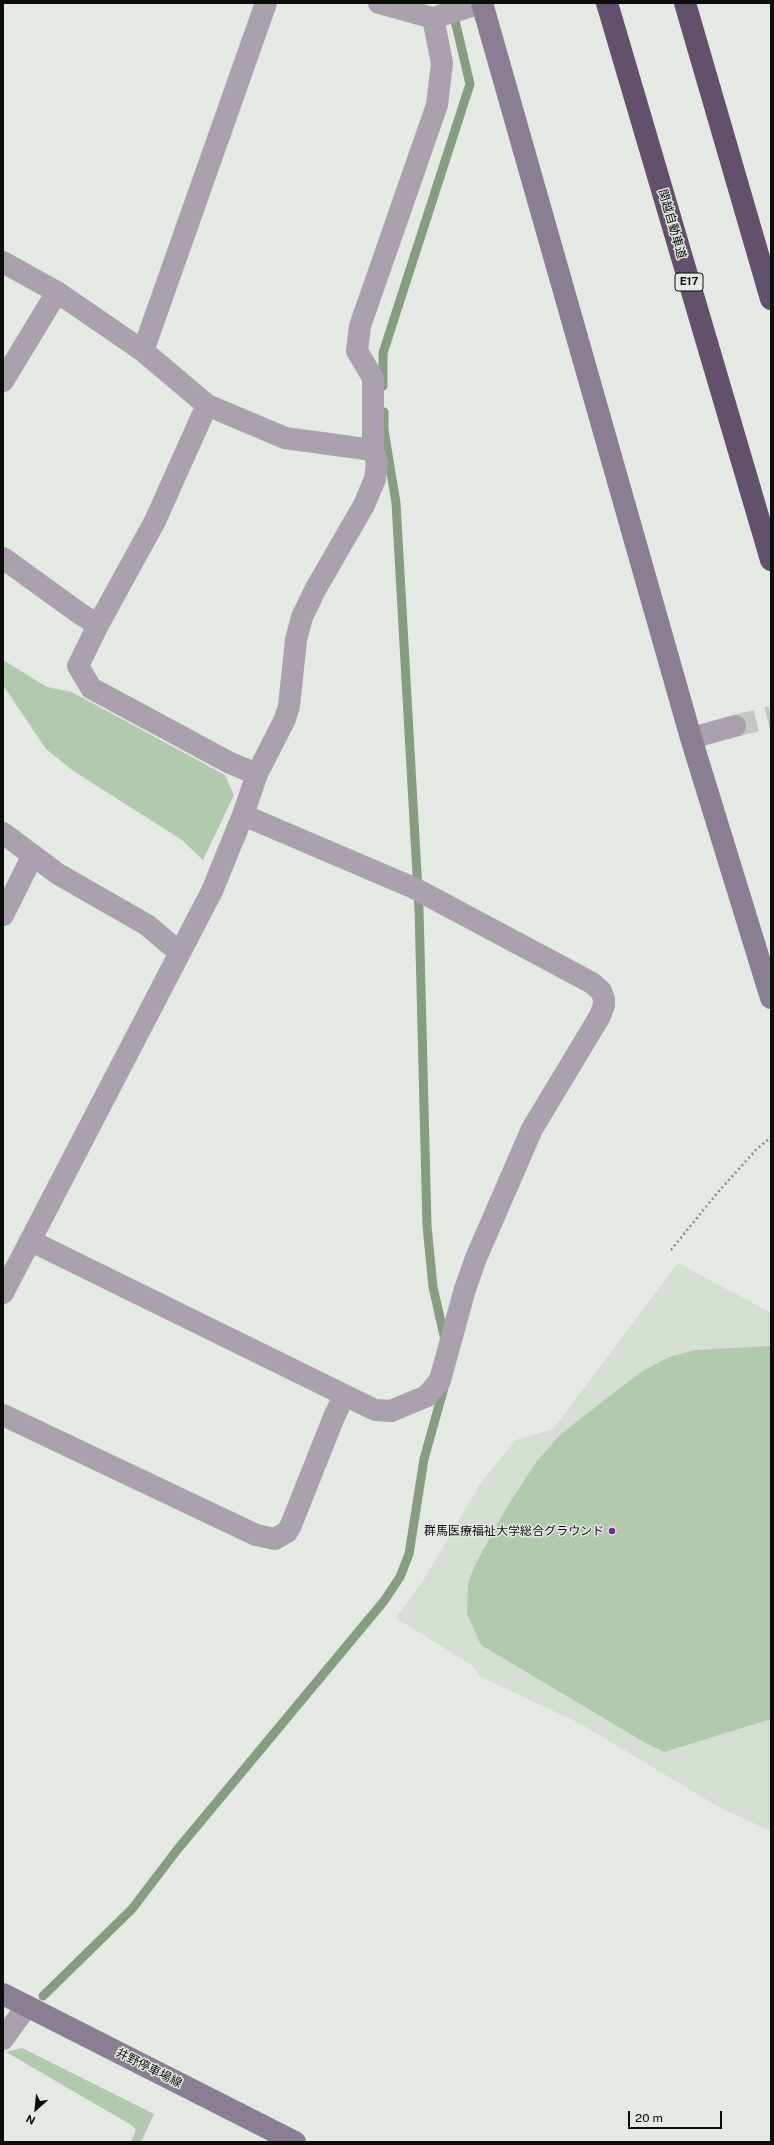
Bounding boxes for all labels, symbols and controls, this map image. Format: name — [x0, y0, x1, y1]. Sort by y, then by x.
street label: 関越自動車道 — [655, 187, 689, 261]
road number: E17 — [675, 273, 703, 291]
place label: 群馬医療福祉大学総合グラウンド — [424, 1524, 604, 1538]
marker: 群馬医療福祉大学総合グラウンド — [607, 1526, 617, 1536]
street label: 井野停車場線 — [114, 2045, 184, 2091]
north arrow — [16, 2089, 56, 2129]
scale bar — [630, 2103, 724, 2129]
text: 20 m — [635, 2111, 663, 2125]
text: N — [24, 2112, 37, 2127]

